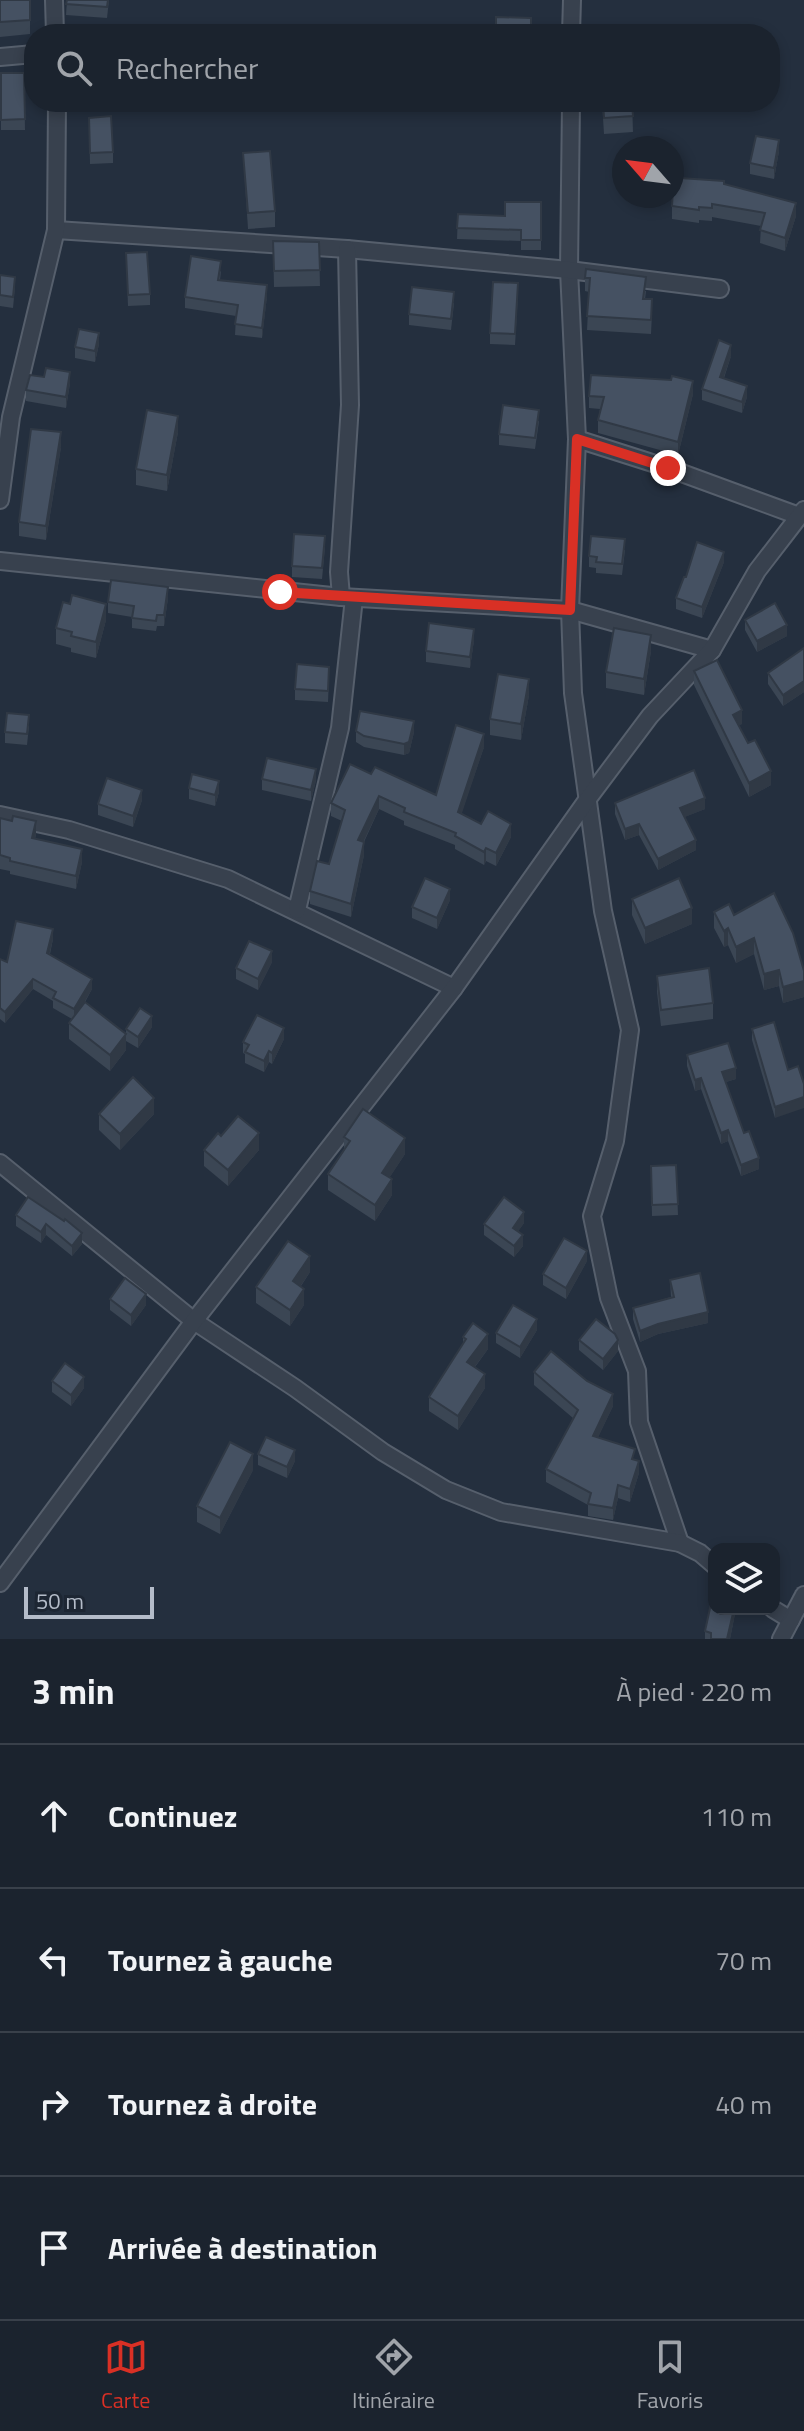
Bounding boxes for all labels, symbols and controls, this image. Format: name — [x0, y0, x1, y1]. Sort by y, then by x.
search box — [24, 24, 780, 112]
text: Rechercher — [116, 45, 259, 91]
icon: search — [52, 46, 96, 90]
north arrow — [612, 136, 684, 208]
route end — [650, 450, 686, 486]
route start — [262, 574, 298, 610]
map controls — [708, 1543, 780, 1615]
button: layers — [708, 1543, 780, 1615]
scale bar — [24, 1583, 154, 1619]
text: 50 m — [36, 1584, 84, 1618]
text: 3 min — [32, 1665, 115, 1717]
text: À pied · 220 m — [616, 1672, 772, 1711]
text: Continuez — [108, 1793, 237, 1839]
icon: ahead — [32, 1794, 76, 1838]
text: 110 m — [701, 1797, 772, 1836]
text: Tournez à gauche — [108, 1937, 333, 1983]
icon: left — [32, 1938, 76, 1982]
text: 70 m — [715, 1941, 772, 1980]
text: Tournez à droite — [108, 2081, 317, 2127]
icon: right — [32, 2082, 76, 2126]
text: 40 m — [715, 2085, 772, 2124]
text: Arrivée à destination — [108, 2225, 378, 2271]
icon: arrive — [32, 2226, 76, 2270]
tab: Carte — [101, 2335, 150, 2417]
tab: Itinéraire — [352, 2335, 435, 2417]
tab: Favoris — [637, 2335, 703, 2417]

